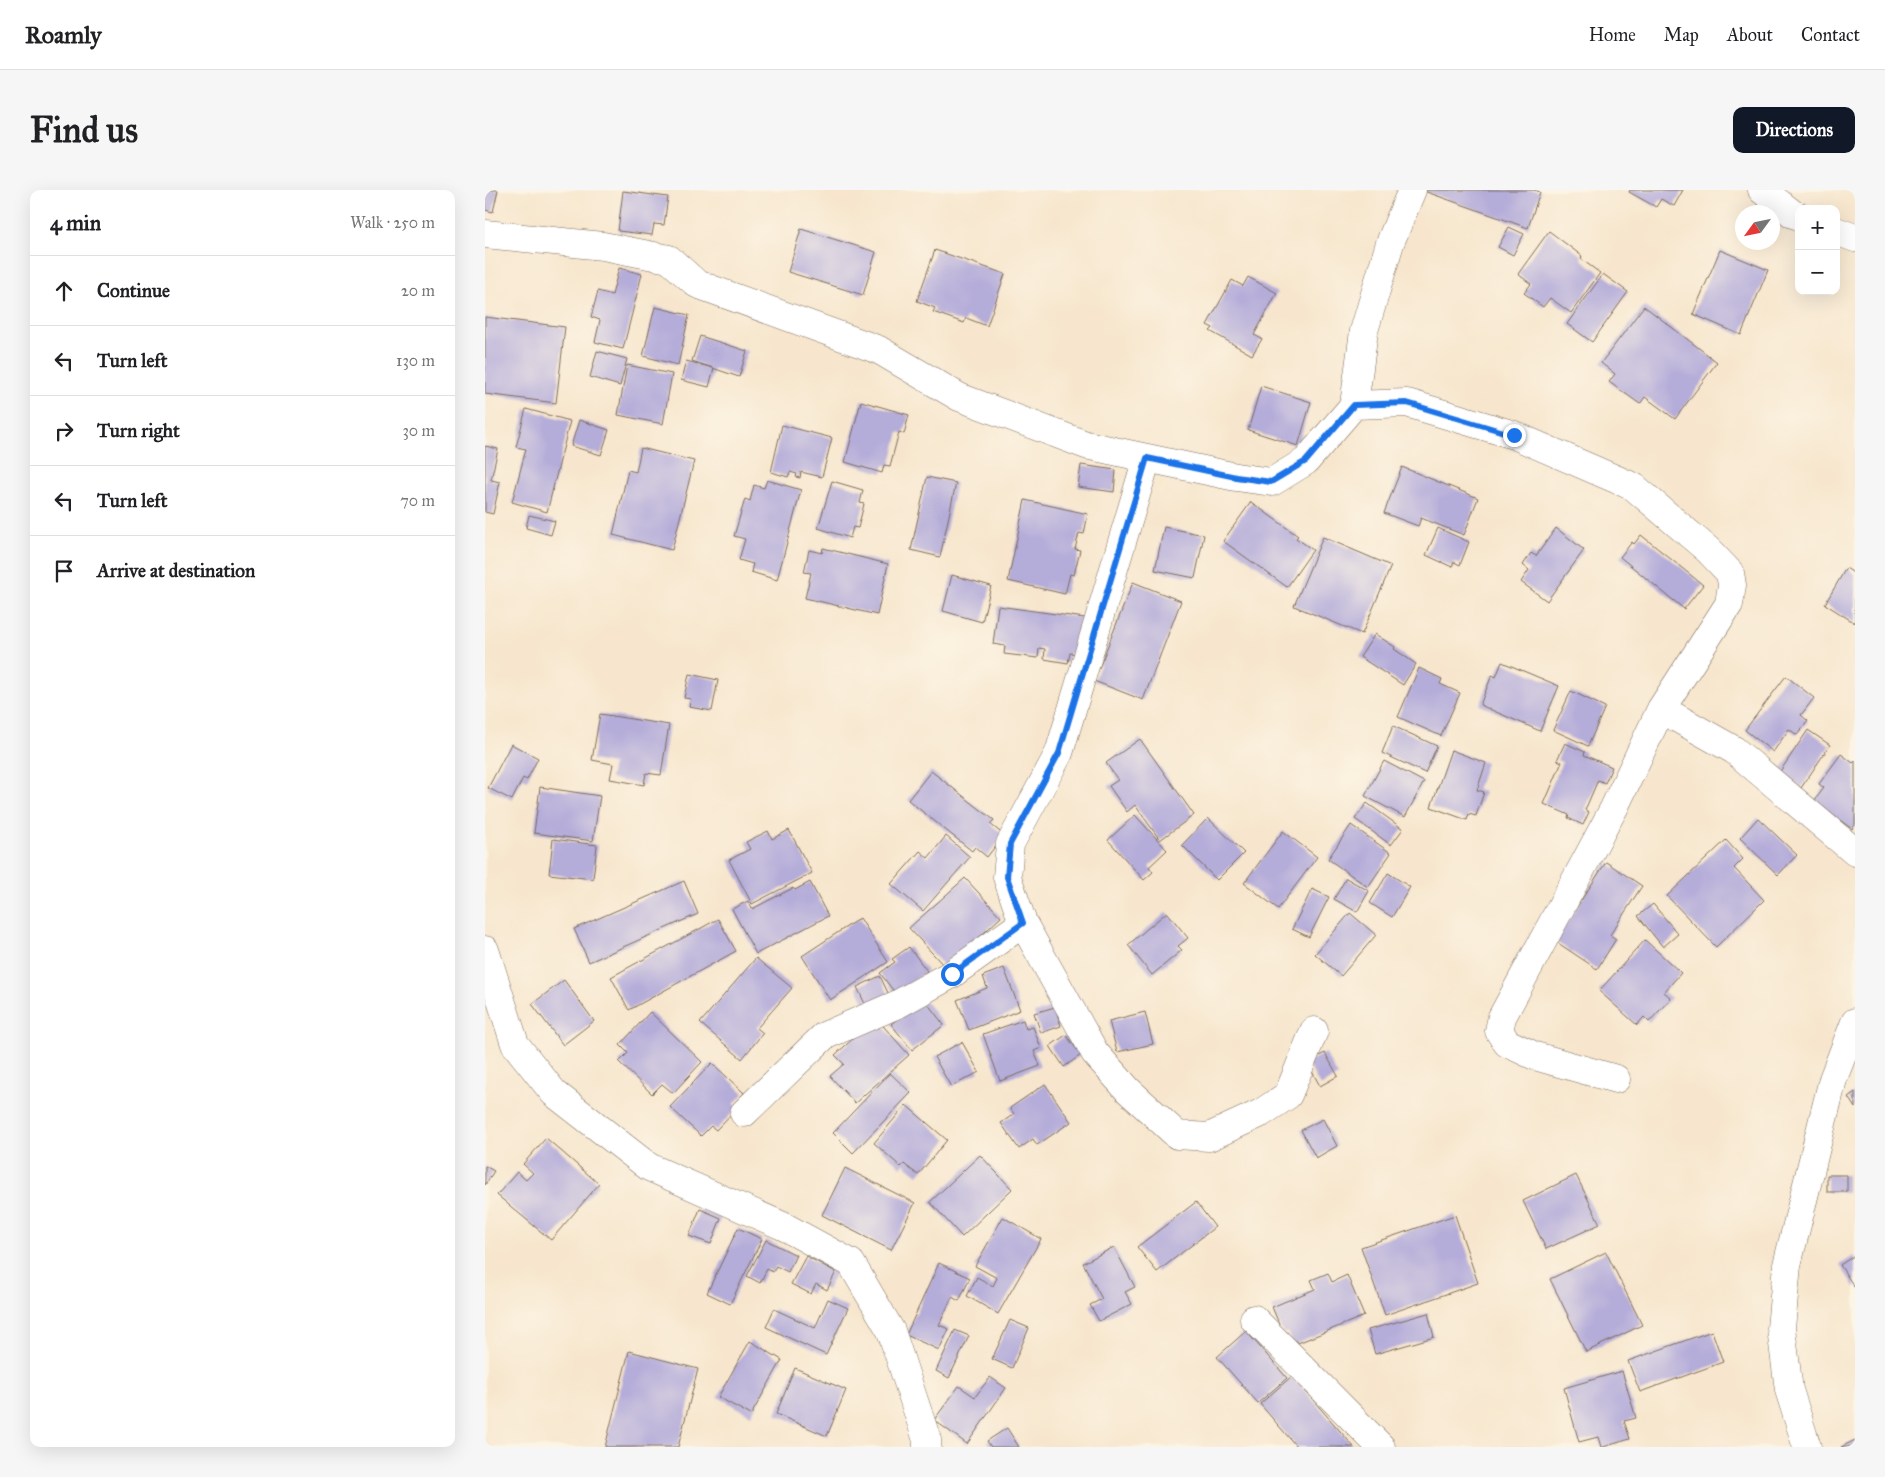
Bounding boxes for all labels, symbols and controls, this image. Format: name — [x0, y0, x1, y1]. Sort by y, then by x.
text: Roamly — [25, 20, 102, 50]
text: Home — [1589, 24, 1636, 46]
text: Map — [1664, 24, 1699, 46]
text: About — [1727, 24, 1773, 46]
text: Contact — [1801, 24, 1860, 46]
button: Directions — [1733, 107, 1855, 153]
text: Find us — [30, 109, 138, 152]
north arrow — [1735, 205, 1780, 250]
map controls — [1795, 205, 1840, 295]
button: + — [1795, 205, 1840, 250]
text: 4 min — [50, 210, 101, 236]
text: Walk · 250 m — [350, 213, 435, 232]
button: − — [1795, 250, 1840, 295]
icon: ahead — [50, 277, 78, 305]
text: Continue — [97, 279, 170, 302]
text: 20 m — [401, 281, 435, 300]
icon: left — [50, 347, 78, 375]
text: Turn left — [97, 349, 167, 372]
text: 130 m — [396, 351, 435, 370]
icon: right — [50, 417, 78, 445]
text: Turn right — [97, 419, 180, 442]
text: 30 m — [402, 421, 435, 440]
route end — [1503, 424, 1526, 447]
icon: left — [50, 487, 78, 515]
text: Turn left — [97, 489, 167, 512]
text: 70 m — [400, 491, 435, 510]
icon: arrive — [50, 557, 78, 585]
text: Arrive at destination — [97, 559, 255, 582]
route start — [941, 963, 964, 986]

